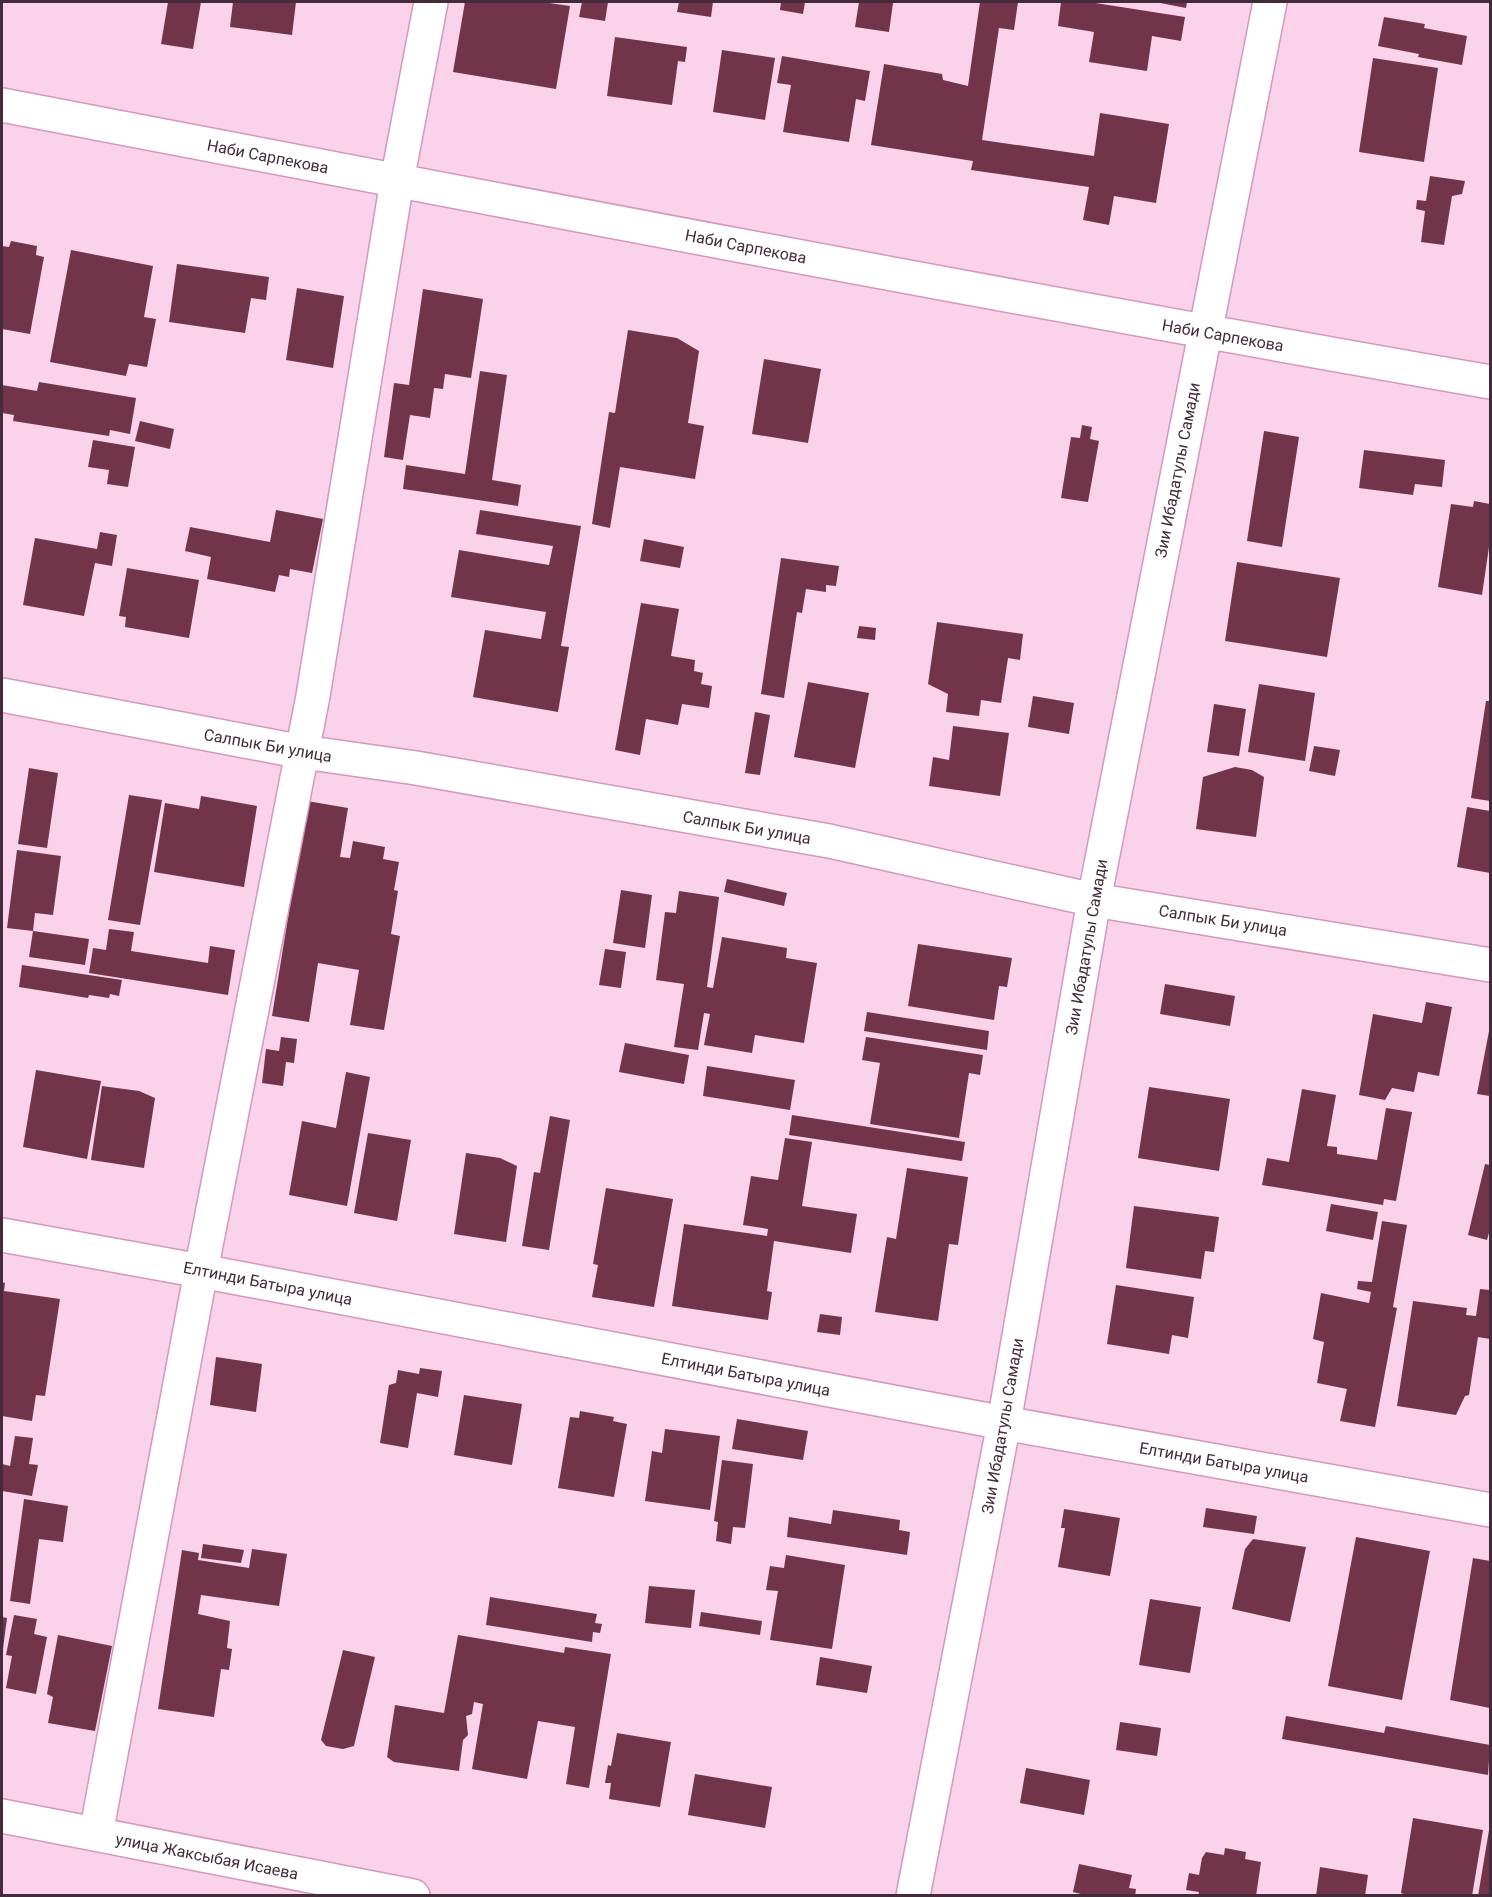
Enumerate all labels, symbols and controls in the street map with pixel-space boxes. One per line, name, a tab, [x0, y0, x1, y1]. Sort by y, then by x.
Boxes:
street label: Наби Сарпекова	[206, 135, 330, 178]
street label: Наби Сарпекова	[684, 225, 808, 268]
street label: Наби Сарпекова	[1161, 315, 1285, 356]
street label: Зии Ибадатулы Самади	[1151, 381, 1204, 559]
street label: Салпык Би улица	[202, 725, 334, 766]
street label: Салпык Би улица	[681, 807, 813, 848]
street label: Зии Ибадатулы Самади	[1062, 858, 1111, 1037]
street label: Салпык Би улица	[1157, 901, 1289, 940]
street label: Елтинди Батыра улица	[182, 1258, 354, 1309]
street label: Зии Ибадатулы Самади	[978, 1337, 1027, 1516]
street label: Елтинди Батыра улица	[660, 1349, 832, 1400]
street label: Елтинди Батыра улица	[1138, 1438, 1310, 1487]
street label: улица Жаксыбая Исаева	[114, 1829, 300, 1884]

